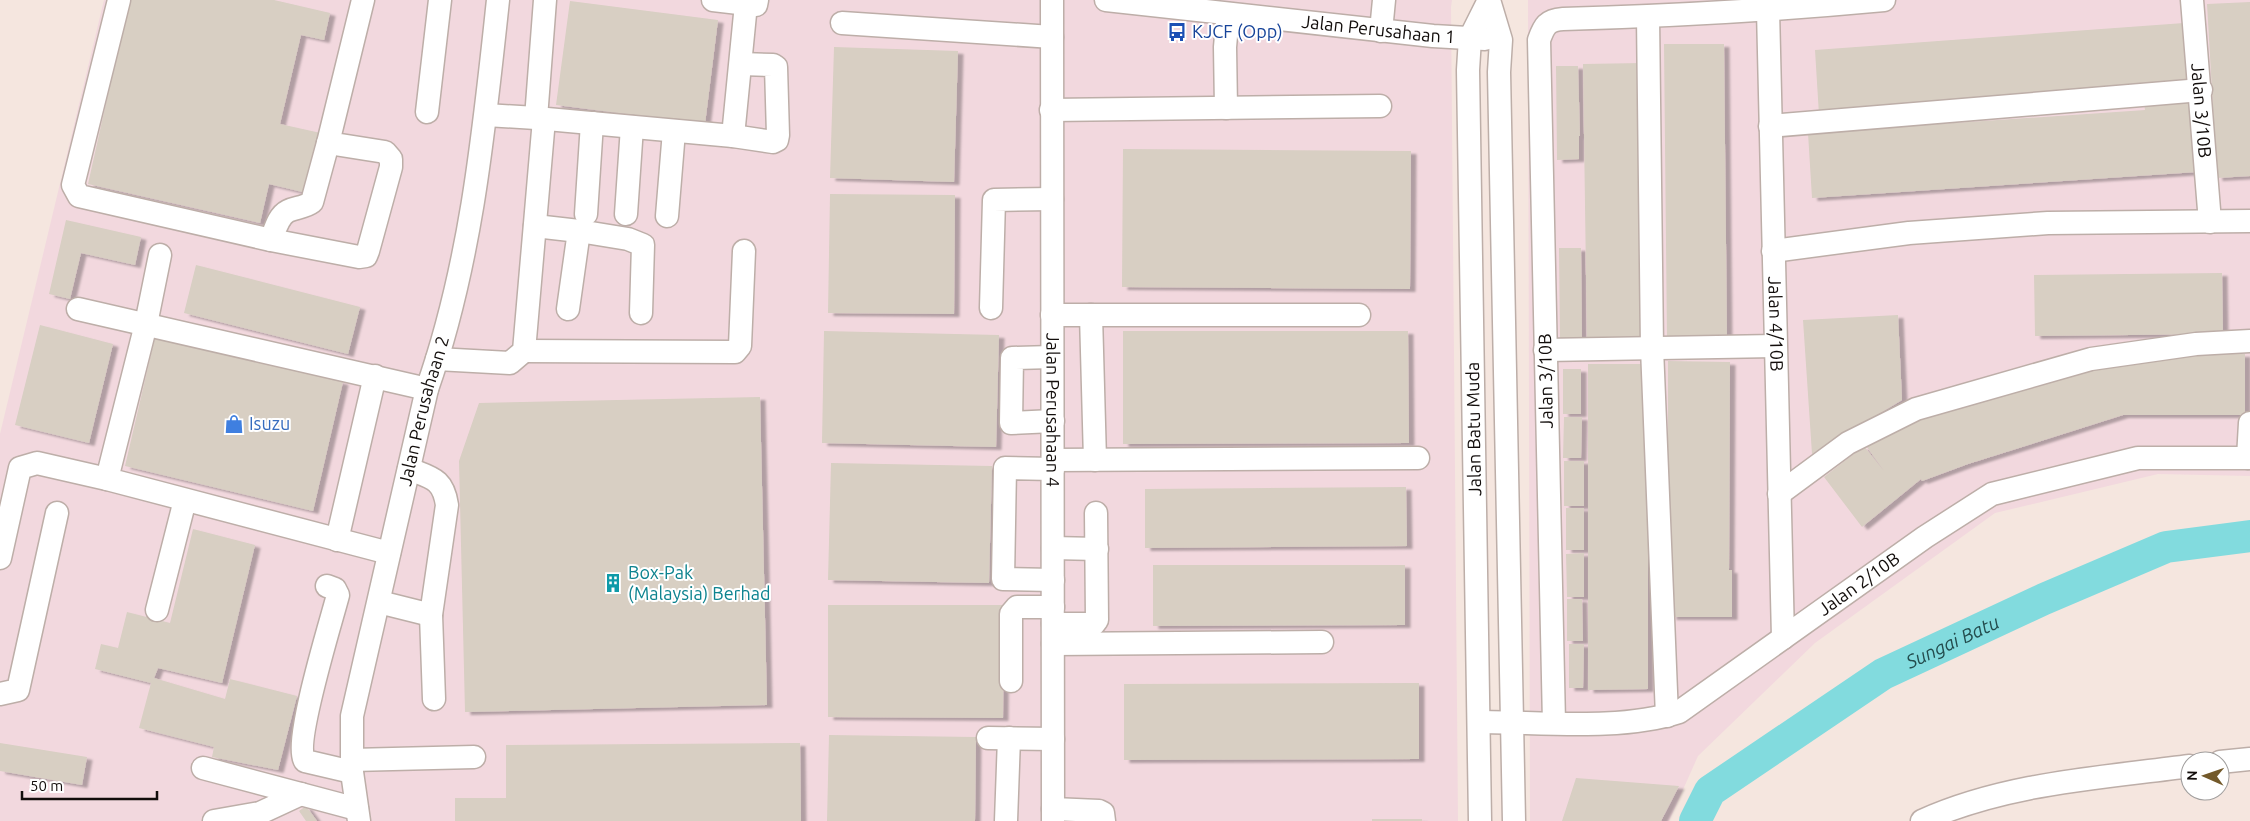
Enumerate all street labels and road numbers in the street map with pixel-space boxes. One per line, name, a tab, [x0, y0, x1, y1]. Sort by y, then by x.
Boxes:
street label: Jalan Perusahaan 1	[1301, 11, 1456, 46]
street label: Jalan 3/10B	[2188, 62, 2216, 159]
street label: Jalan 4/10B	[1765, 276, 1788, 372]
street label: Jalan Perusahaan 2	[394, 333, 452, 488]
street label: Jalan Perusahaan 4	[1043, 333, 1064, 487]
street label: Jalan 3/10B	[1534, 333, 1556, 429]
street label: Jalan Batu Muda	[1462, 362, 1484, 496]
street label: Jalan 2/10B	[1814, 547, 1903, 619]

